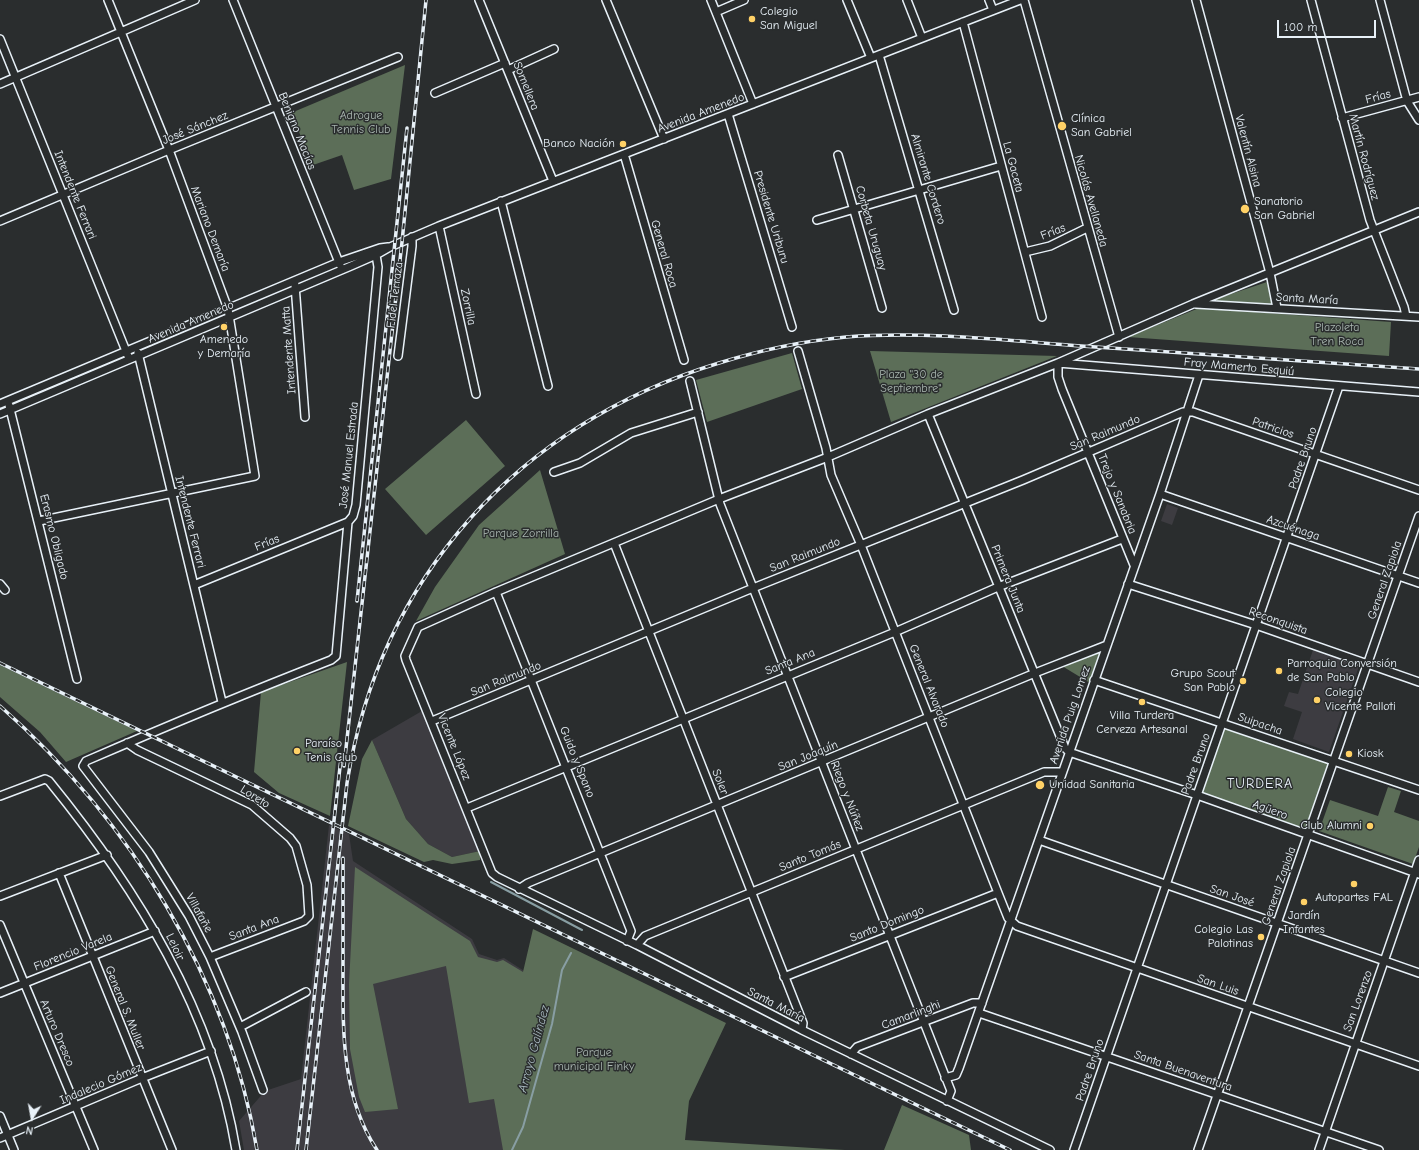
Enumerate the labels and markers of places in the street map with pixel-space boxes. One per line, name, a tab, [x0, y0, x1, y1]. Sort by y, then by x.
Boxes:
place label: Colegio San Miguel	[760, 5, 817, 33]
marker: Colegio San Miguel	[747, 14, 757, 24]
place label: Clínica San Gabriel	[1071, 112, 1132, 140]
marker: Clínica San Gabriel	[1056, 120, 1068, 132]
place label: Banco Nación	[543, 137, 615, 151]
marker: Banco Nación	[618, 139, 628, 149]
place label: Sanatorio San Gabriel	[1254, 195, 1315, 223]
marker: Sanatorio San Gabriel	[1239, 203, 1251, 215]
marker: Amenedo y Demaría	[219, 322, 229, 332]
place label: Amenedo y Demaría	[198, 333, 250, 361]
place label: Parroquia Conversión de San Pablo	[1287, 657, 1397, 685]
marker: Parroquia Conversión de San Pablo	[1274, 666, 1284, 676]
place label: Grupo Scout San Pablo	[1170, 667, 1235, 695]
marker: Grupo Scout San Pablo	[1238, 676, 1248, 686]
place label: Colegio Vicente Palloti	[1325, 686, 1396, 714]
marker: Colegio Vicente Palloti	[1312, 695, 1322, 705]
marker: Villa Turdera Cerveza Artesanal	[1137, 697, 1147, 707]
place label: Villa Turdera Cerveza Artesanal	[1096, 709, 1188, 737]
place label: Paraíso Tenis Club	[305, 737, 357, 765]
marker: Paraíso Tenis Club	[292, 746, 302, 756]
place label: Kiosk	[1357, 747, 1384, 761]
marker: Kiosk	[1344, 749, 1354, 759]
place label: Unidad Sanitaria	[1049, 778, 1135, 792]
marker: Unidad Sanitaria	[1034, 779, 1046, 791]
place label: Club Alumni	[1300, 819, 1362, 833]
marker: Club Alumni	[1365, 821, 1375, 831]
marker: Autopartes FAL	[1349, 879, 1359, 889]
place label: Autopartes FAL	[1315, 891, 1393, 905]
marker: Jardín Infantes	[1299, 897, 1309, 907]
place label: Jardín Infantes	[1283, 909, 1325, 937]
place label: Colegio Las Palotinas	[1194, 923, 1253, 951]
marker: Colegio Las Palotinas	[1256, 932, 1266, 942]

